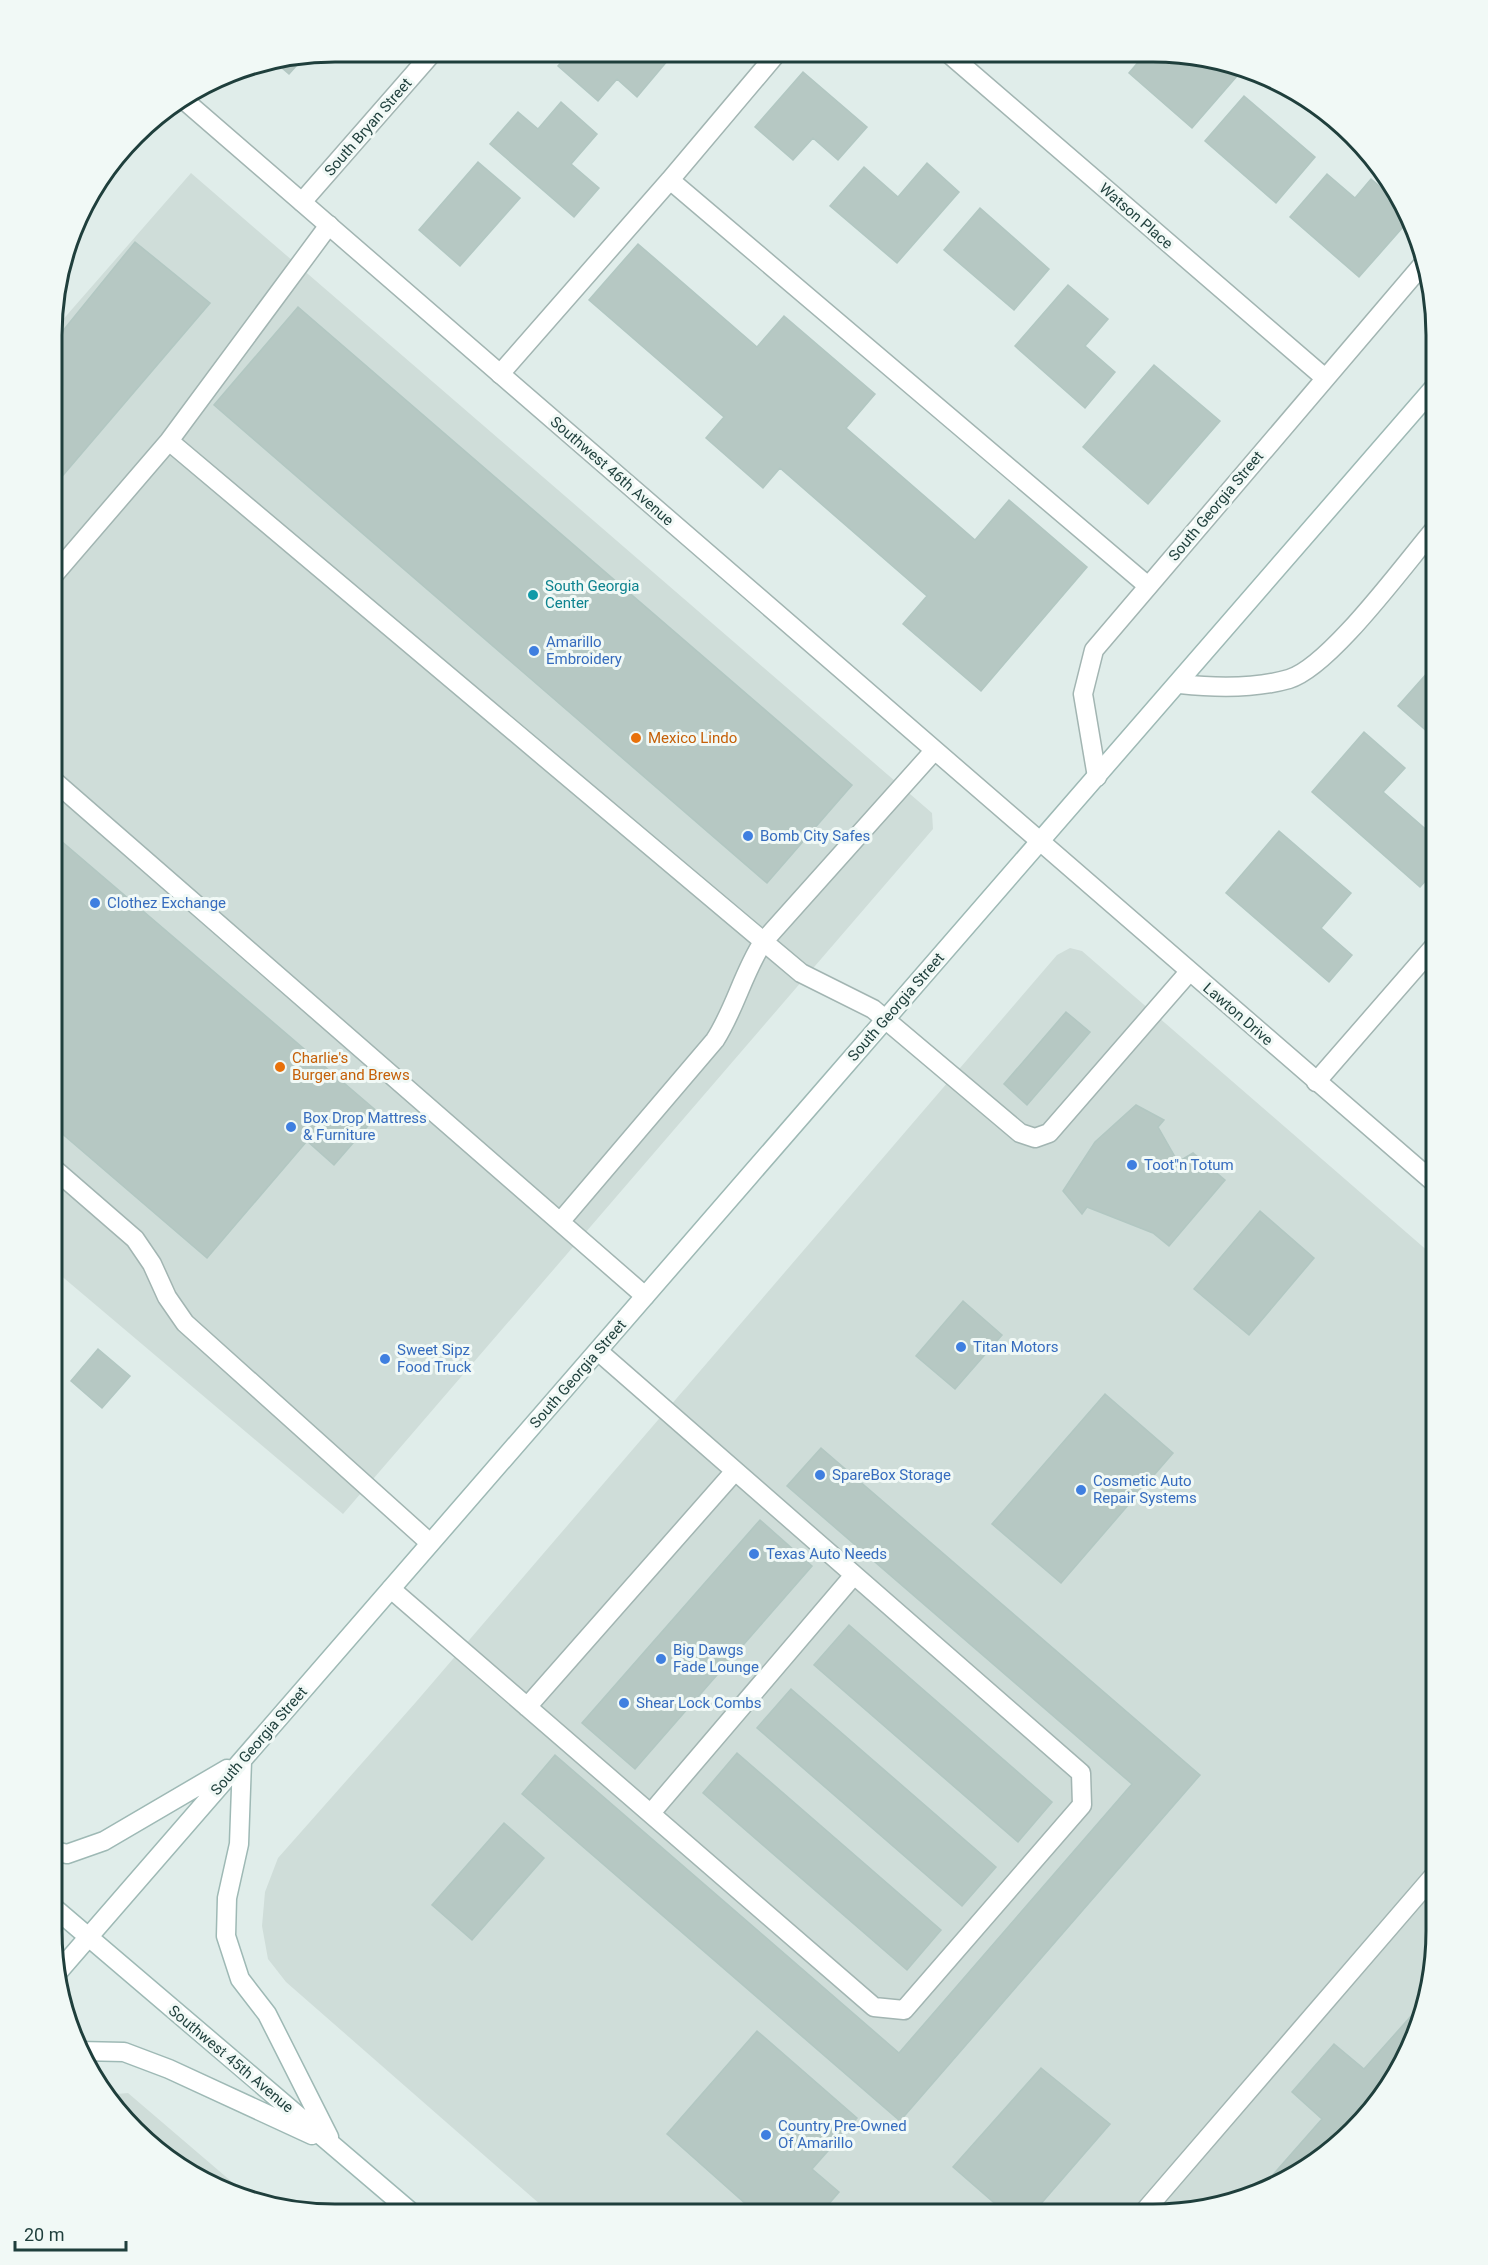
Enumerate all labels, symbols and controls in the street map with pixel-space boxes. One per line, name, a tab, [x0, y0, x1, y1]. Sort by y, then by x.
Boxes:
street label: South Bryan Street	[321, 74, 415, 180]
street label: Watson Place	[1096, 179, 1176, 253]
street label: Southwest 46th Avenue	[547, 413, 677, 529]
street label: South Georgia Street	[1165, 447, 1267, 565]
place label: South Georgia Center	[545, 577, 640, 612]
marker: South Georgia Center	[526, 588, 540, 602]
place label: Amarillo Embroidery	[546, 633, 622, 668]
marker: Amarillo Embroidery	[527, 644, 541, 658]
place label: Mexico Lindo	[648, 729, 737, 747]
marker: Mexico Lindo	[629, 731, 643, 745]
place label: Bomb City Safes	[760, 827, 870, 845]
marker: Bomb City Safes	[741, 829, 755, 843]
place label: Clothez Exchange	[107, 894, 226, 912]
marker: Clothez Exchange	[88, 896, 102, 910]
street label: South Georgia Street	[844, 949, 948, 1065]
street label: Lawton Drive	[1199, 979, 1277, 1049]
place label: Charlie's Burger and Brews	[292, 1049, 410, 1084]
marker: Charlie's Burger and Brews	[273, 1060, 287, 1074]
place label: Box Drop Mattress & Furniture	[303, 1109, 427, 1144]
marker: Box Drop Mattress & Furniture	[284, 1120, 298, 1134]
place label: Toot"n Totum	[1144, 1156, 1234, 1174]
marker: Toot"n Totum	[1125, 1158, 1139, 1172]
street label: South Georgia Street	[526, 1316, 630, 1432]
place label: Titan Motors	[973, 1338, 1058, 1356]
marker: Titan Motors	[954, 1340, 968, 1354]
place label: Sweet Sipz Food Truck	[397, 1341, 472, 1376]
marker: Sweet Sipz Food Truck	[378, 1352, 392, 1366]
place label: SpareBox Storage	[832, 1466, 951, 1484]
marker: SpareBox Storage	[813, 1468, 827, 1482]
place label: Cosmetic Auto Repair Systems	[1093, 1472, 1197, 1507]
marker: Cosmetic Auto Repair Systems	[1074, 1483, 1088, 1497]
place label: Texas Auto Needs	[766, 1545, 887, 1563]
marker: Texas Auto Needs	[747, 1547, 761, 1561]
place label: Big Dawgs Fade Lounge	[673, 1641, 759, 1676]
marker: Big Dawgs Fade Lounge	[654, 1652, 668, 1666]
street label: South Georgia Street	[207, 1683, 311, 1799]
place label: Shear Lock Combs	[636, 1694, 762, 1712]
marker: Shear Lock Combs	[617, 1696, 631, 1710]
street label: Southwest 45th Avenue	[165, 2002, 297, 2116]
place label: Country Pre-Owned Of Amarillo	[778, 2117, 907, 2152]
marker: Country Pre-Owned Of Amarillo	[759, 2128, 773, 2142]
scale bar	[15, 2214, 126, 2252]
text: 20 m	[24, 2224, 64, 2245]

